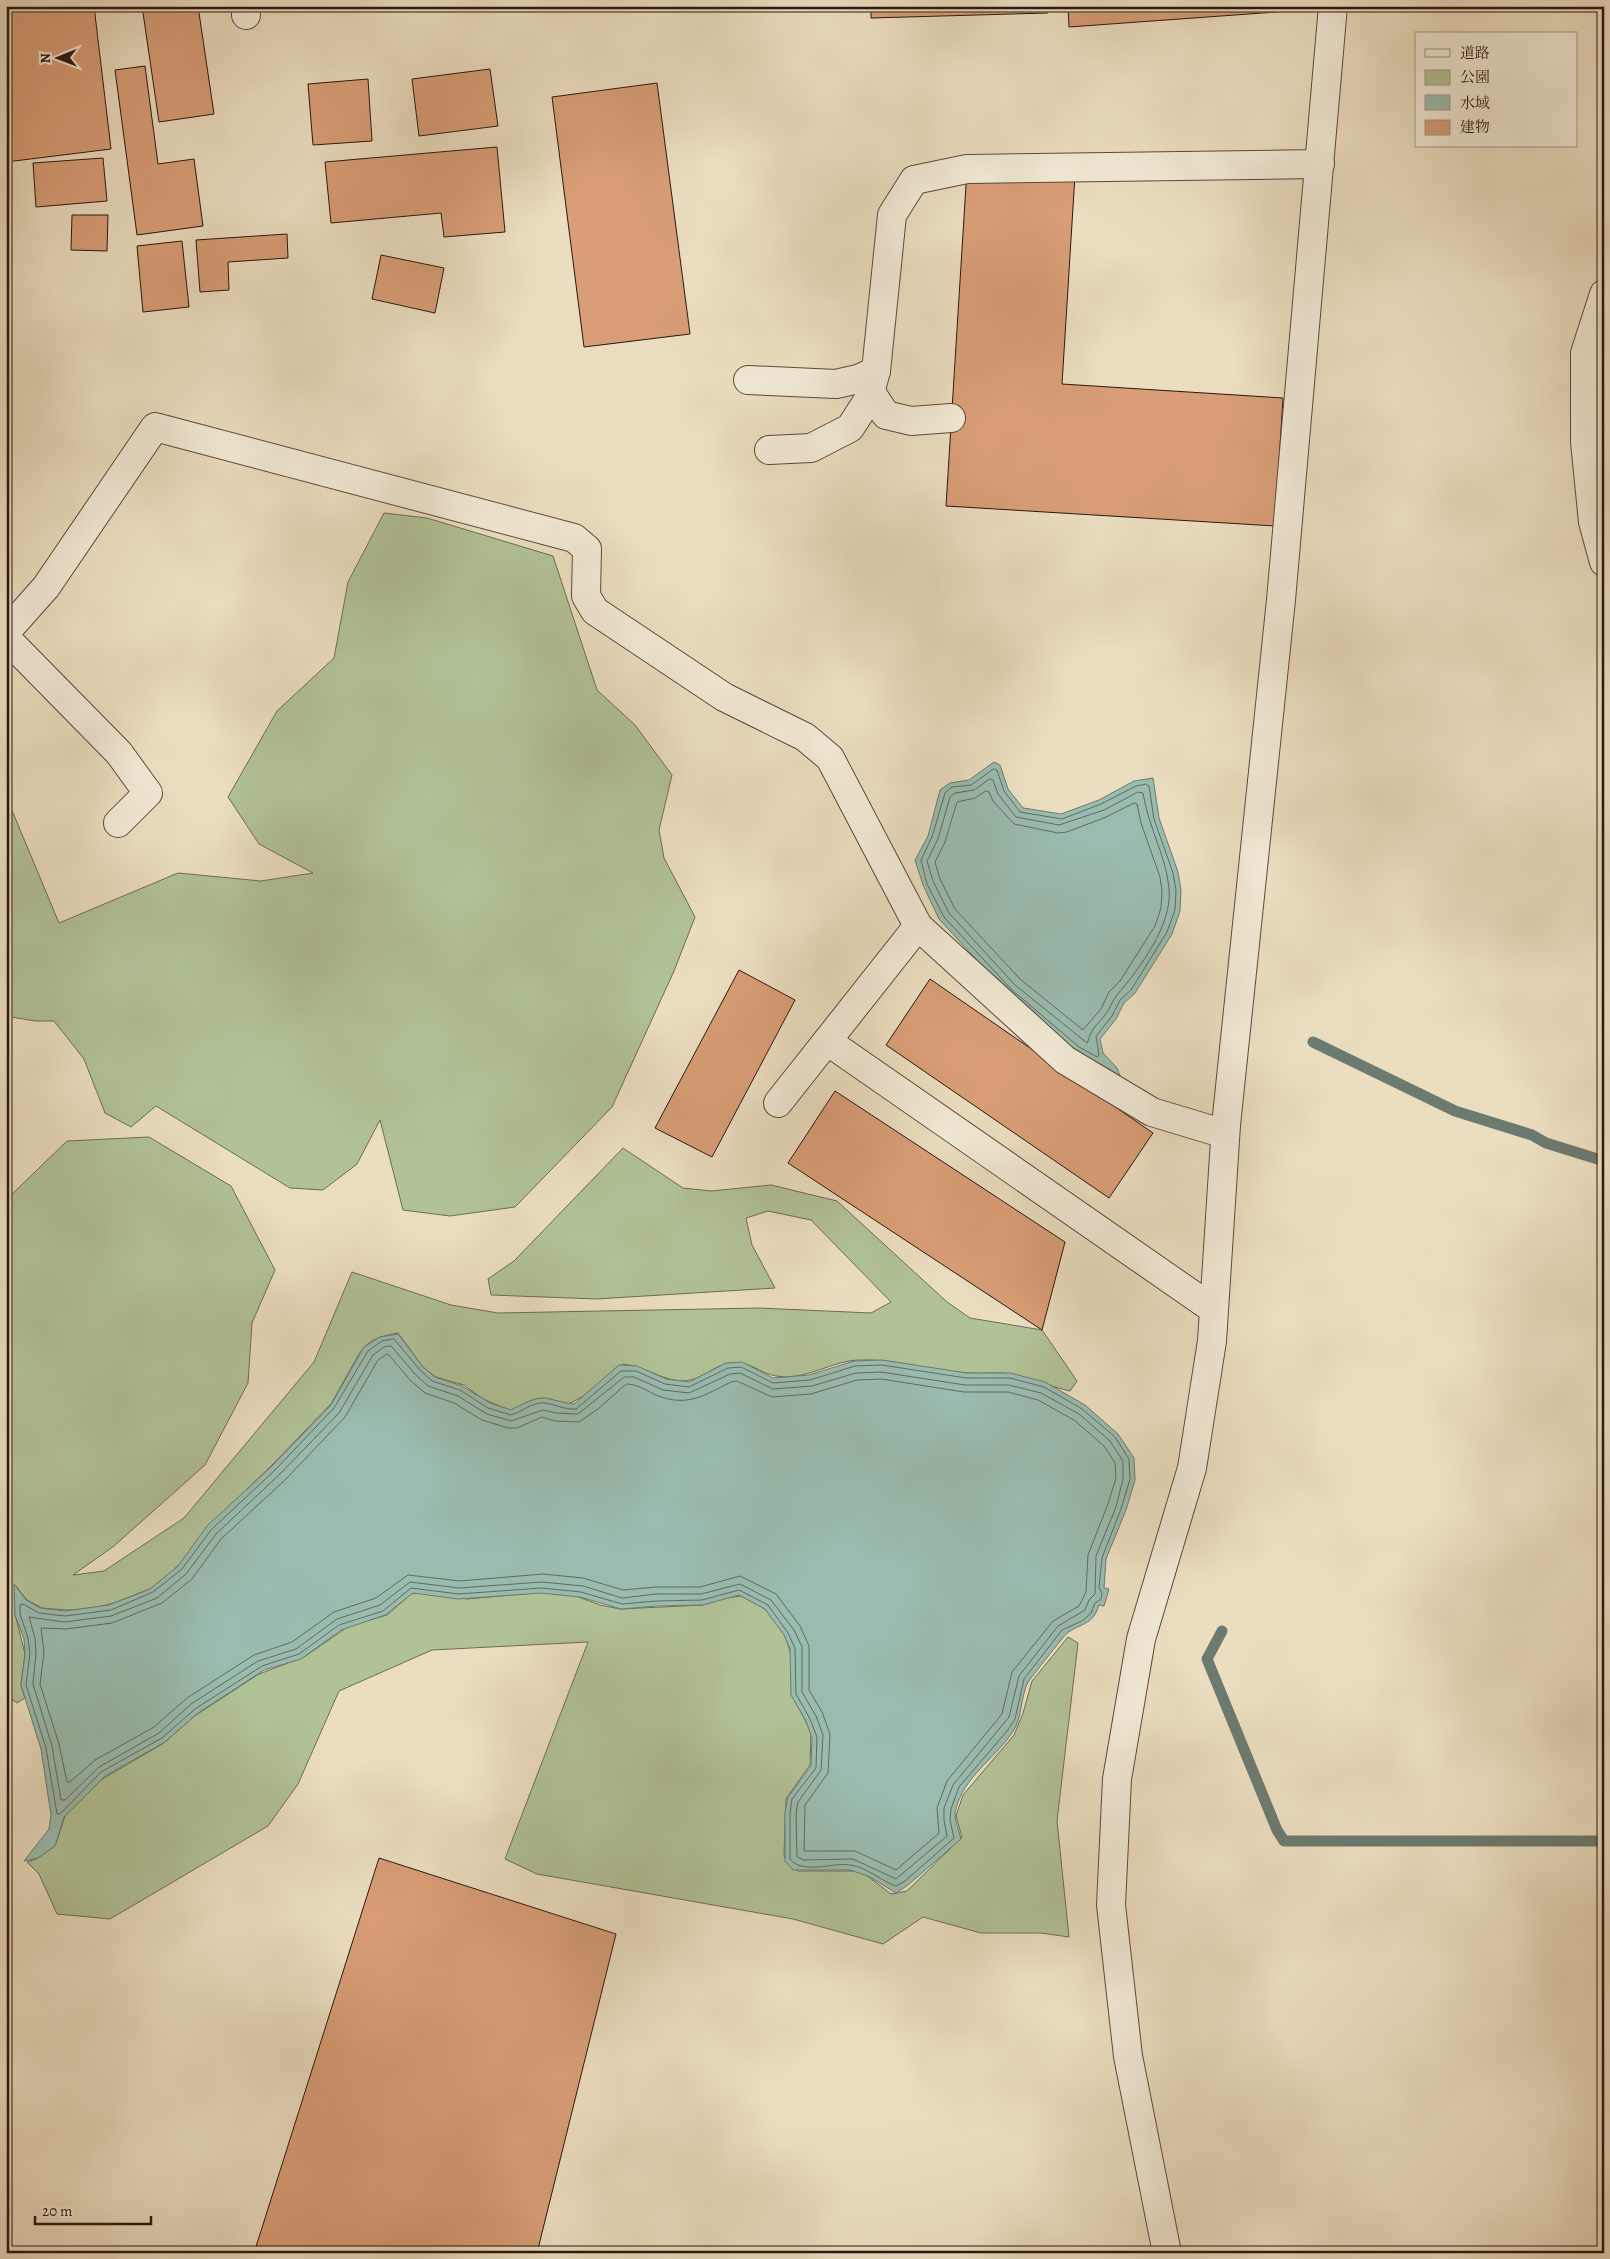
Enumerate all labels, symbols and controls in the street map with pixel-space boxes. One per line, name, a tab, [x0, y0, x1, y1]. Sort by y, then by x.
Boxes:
north arrow	[32, 32, 82, 82]
legend	[1415, 32, 1578, 148]
text: 道路	[1460, 43, 1490, 63]
text: N	[36, 53, 55, 63]
text: 公園	[1460, 67, 1490, 87]
text: 水域	[1460, 93, 1490, 113]
text: 建物	[1460, 117, 1490, 137]
scale bar	[35, 2194, 151, 2226]
text: 20 m	[42, 2201, 73, 2221]

